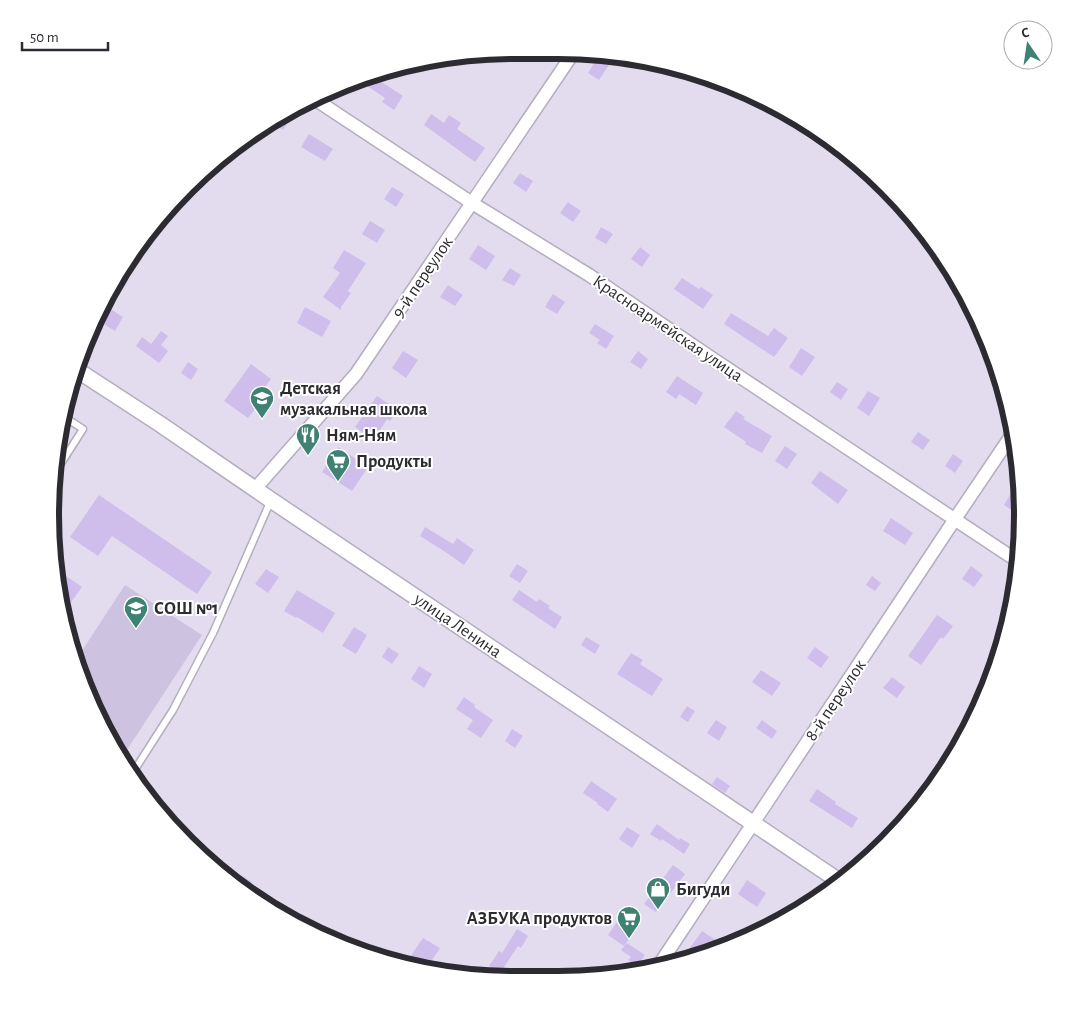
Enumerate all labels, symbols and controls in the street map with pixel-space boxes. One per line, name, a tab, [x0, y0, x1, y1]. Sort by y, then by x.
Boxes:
scale bar	[22, 20, 109, 52]
north arrow	[1003, 20, 1053, 70]
text: С	[1020, 26, 1031, 41]
text: 50 m	[30, 30, 59, 45]
street label: 9-й переулок	[389, 233, 457, 322]
street label: Красноармейская улица	[589, 272, 746, 386]
place label: Детская музакальная школа	[280, 380, 428, 419]
school or university icon: Детская музакальная школа	[249, 385, 275, 419]
restaurant icon: Ням-Ням	[295, 422, 321, 456]
place label: Ням-Ням	[326, 427, 396, 445]
supermarket icon: Продукты	[325, 448, 351, 482]
place label: Продукты	[356, 453, 432, 471]
street label: улица Ленина	[410, 590, 504, 662]
school or university icon: СОШ №1	[123, 595, 149, 629]
place label: СОШ №1	[154, 600, 219, 618]
street label: 8-й переулок	[802, 656, 870, 745]
shop icon: Бигуди	[645, 876, 671, 910]
place label: Бигуди	[676, 881, 730, 899]
supermarket icon: АЗБУКА продуктов	[616, 905, 642, 939]
place label: АЗБУКА продуктов	[467, 910, 612, 928]

